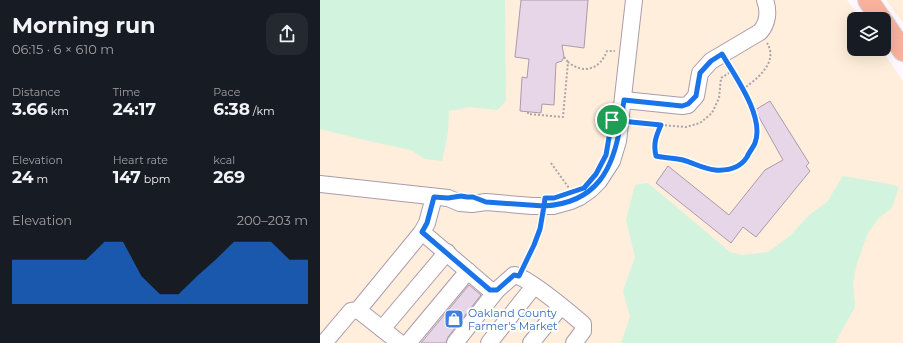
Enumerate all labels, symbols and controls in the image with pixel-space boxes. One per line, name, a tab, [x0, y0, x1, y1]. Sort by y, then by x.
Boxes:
text: Morning run	[12, 12, 155, 39]
map controls	[847, 12, 891, 56]
button: layers	[847, 12, 891, 56]
button: share	[266, 13, 308, 55]
text: 06:15 · 6 × 610 m	[12, 41, 114, 57]
text: Distance	[12, 85, 60, 99]
text: Time	[113, 85, 140, 99]
text: Pace	[213, 85, 240, 99]
text: 3.66	[12, 99, 48, 119]
text: 24:17	[113, 99, 156, 119]
text: 6:38	[213, 99, 250, 119]
pin	[595, 103, 629, 137]
text: km	[48, 104, 69, 118]
text: /km	[250, 104, 275, 118]
icon: arrive	[601, 109, 623, 131]
text: Elevation	[12, 153, 63, 167]
text: Heart rate	[113, 153, 168, 167]
text: kcal	[213, 153, 235, 167]
text: 24	[12, 167, 34, 187]
text: 147	[113, 167, 141, 187]
text: 269	[213, 167, 245, 187]
text: m	[34, 172, 48, 186]
text: bpm	[141, 172, 170, 186]
text: Elevation	[12, 212, 72, 228]
text: 200–203 m	[237, 212, 308, 228]
place label: Oakland County Farmer's Market	[468, 306, 558, 333]
shop icon: Oakland County Farmer's Market	[443, 308, 465, 330]

